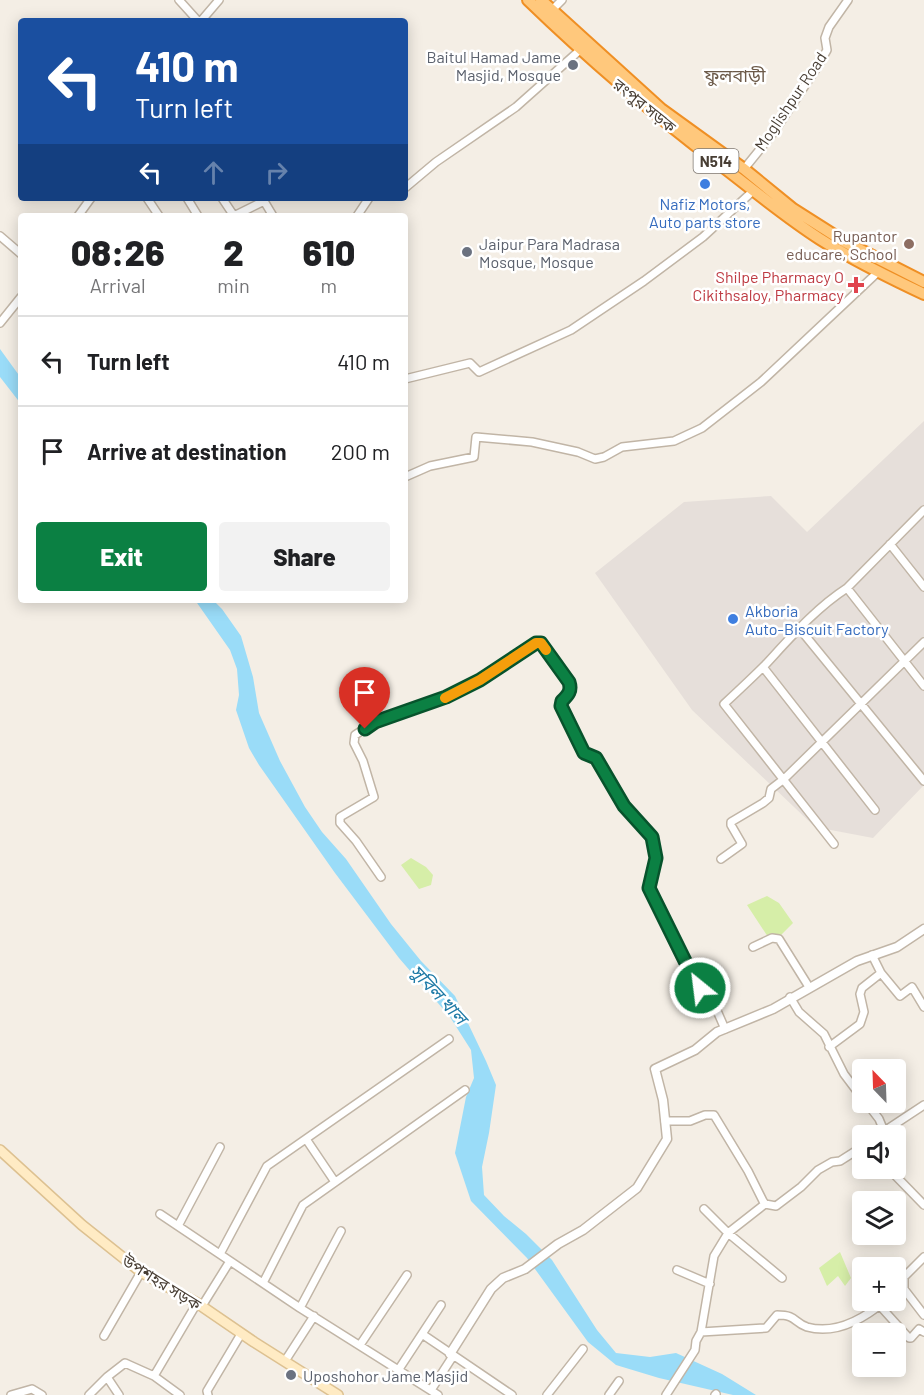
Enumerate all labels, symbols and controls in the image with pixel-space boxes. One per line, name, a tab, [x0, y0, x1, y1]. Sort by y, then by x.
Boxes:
text: 410 m	[135, 40, 239, 90]
icon: left	[36, 42, 114, 120]
place label: Baitul Hamad Jame Masjid, Mosque	[426, 47, 561, 84]
street label: Moglishpur Road	[750, 48, 830, 154]
marker: Baitul Hamad Jame Masjid, Mosque	[566, 58, 580, 72]
district label: ফুলবাড়ী	[703, 64, 766, 87]
street label: রংপুর সড়ক	[608, 73, 681, 137]
text: Turn left	[135, 91, 233, 123]
road number: N514	[694, 149, 738, 173]
icon: left	[134, 156, 167, 189]
icon: ahead	[197, 156, 230, 189]
icon: right	[260, 156, 293, 189]
marker: Nafiz Motors, Auto parts store	[698, 177, 712, 191]
place label: Nafiz Motors, Auto parts store	[649, 194, 761, 231]
place label: Rupantor educare, School	[786, 226, 897, 263]
text: 08:26	[71, 230, 165, 273]
text: 2	[223, 230, 244, 273]
text: 610	[302, 230, 355, 273]
place label: Jaipur Para Madrasa Mosque, Mosque	[479, 234, 620, 271]
marker: Rupantor educare, School	[902, 237, 916, 251]
marker: Jaipur Para Madrasa Mosque, Mosque	[460, 245, 474, 259]
place label: Shilpe Pharmacy O Cikithsaloy, Pharmacy	[692, 267, 845, 304]
text: Arrival	[90, 273, 146, 297]
text: min	[217, 273, 250, 297]
text: m	[321, 273, 337, 297]
marker: Shilpe Pharmacy O Cikithsaloy, Pharmacy	[849, 278, 863, 292]
icon: left	[36, 345, 69, 378]
text: Turn left	[87, 348, 170, 374]
text: 410 m	[337, 348, 390, 374]
icon: arrive	[36, 435, 69, 468]
text: Arrive at destination	[87, 438, 286, 464]
text: 200 m	[331, 438, 390, 464]
button: Exit	[36, 522, 207, 591]
button: Share	[219, 522, 390, 591]
place label: Akboria Auto-Biscuit Factory	[745, 601, 889, 638]
marker: Akboria Auto-Biscuit Factory	[726, 612, 740, 626]
pin	[339, 667, 390, 729]
icon: arrive	[348, 676, 381, 709]
position arrow	[668, 956, 732, 1020]
water label: সুবিল খাল	[405, 960, 475, 1032]
north arrow	[852, 1059, 906, 1113]
map controls	[852, 1059, 906, 1377]
button: sound	[852, 1125, 906, 1179]
button: layers	[852, 1191, 906, 1245]
street label: উপশহর সড়ক	[118, 1250, 206, 1314]
button: +	[852, 1257, 906, 1311]
button: −	[852, 1323, 906, 1377]
place label: Uposhohor Jame Masjid	[303, 1366, 468, 1385]
marker: Uposhohor Jame Masjid	[284, 1368, 298, 1382]

